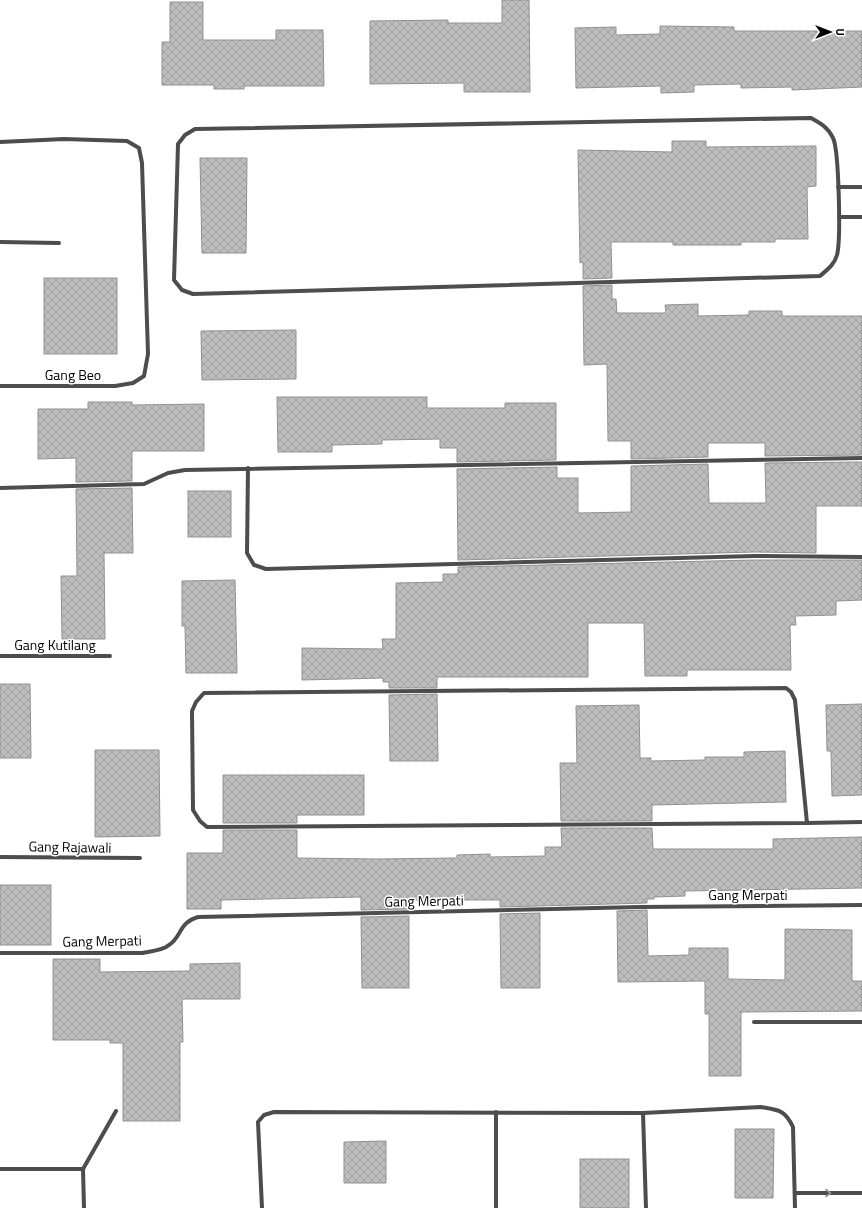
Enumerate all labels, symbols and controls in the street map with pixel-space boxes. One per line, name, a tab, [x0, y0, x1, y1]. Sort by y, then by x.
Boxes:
north arrow	[810, 12, 850, 52]
text: U	[832, 28, 848, 36]
street label: Gang Beo	[45, 364, 101, 385]
street label: Gang Kutilang	[14, 634, 96, 655]
street label: Gang Rajawali	[28, 835, 112, 858]
street label: Gang Merpati	[708, 884, 788, 905]
street label: Gang Merpati	[384, 889, 464, 912]
street label: Gang Merpati	[62, 929, 142, 952]
one-way arrow	[825, 1189, 831, 1197]

